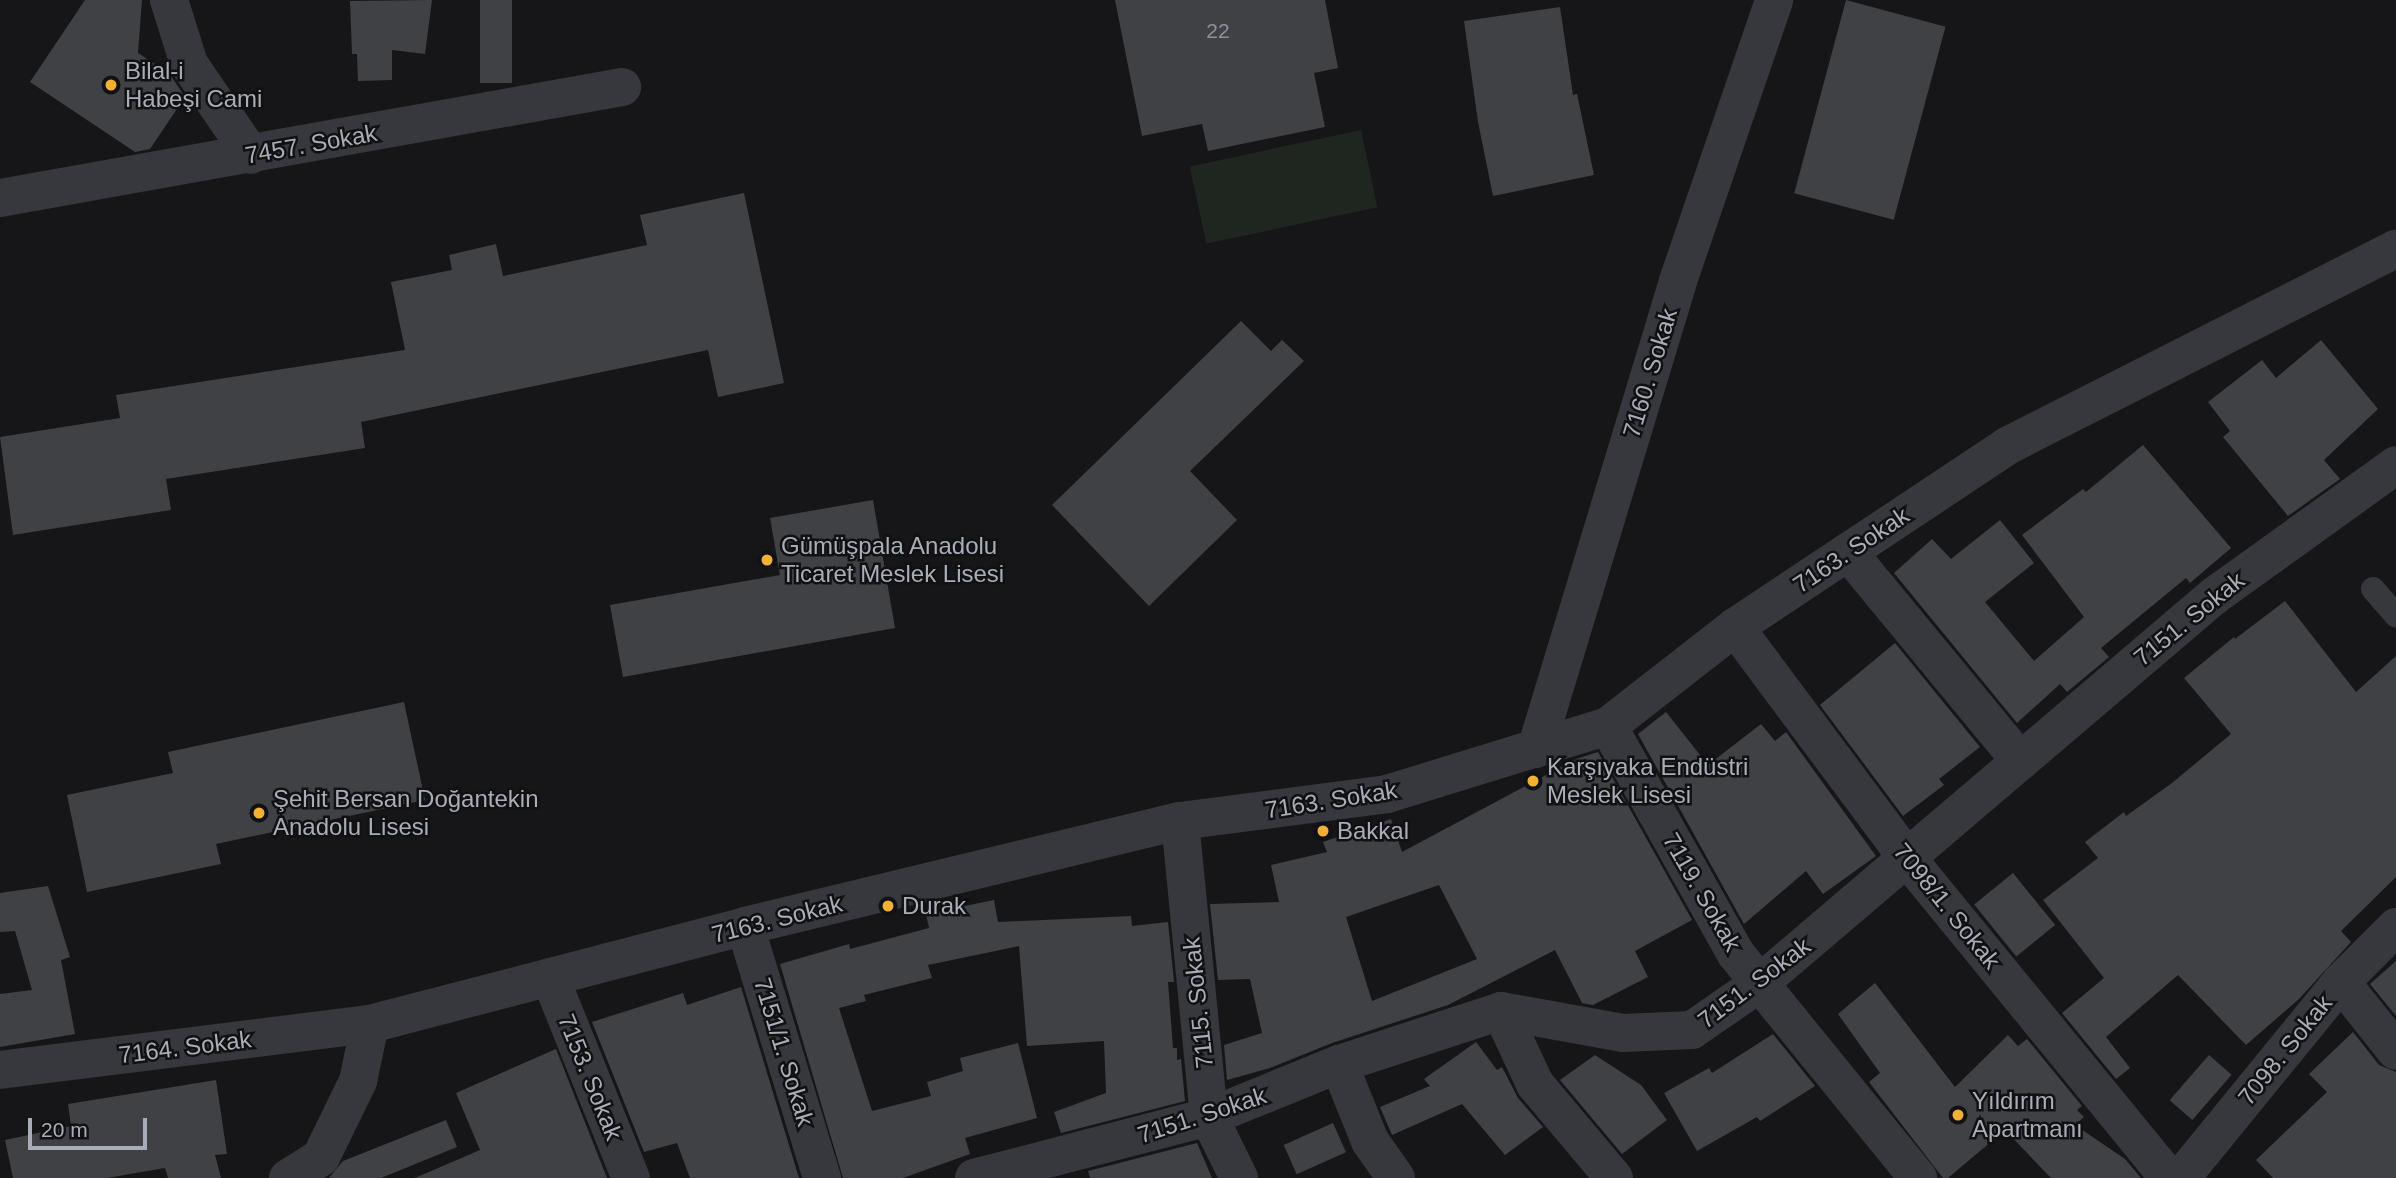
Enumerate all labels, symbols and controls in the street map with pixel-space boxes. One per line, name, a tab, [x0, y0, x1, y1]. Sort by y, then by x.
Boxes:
house number: 22	[1206, 18, 1230, 44]
place label: Bilal-i Habeşi Cami	[125, 57, 262, 113]
marker: Bilal-i Habeşi Cami	[103, 77, 119, 93]
street label: 7457. Sokak	[243, 118, 379, 170]
street label: 7160. Sokak	[1617, 305, 1683, 441]
street label: 7163. Sokak	[1788, 501, 1914, 599]
place label: Gümüşpala Anadolu Ticaret Meslek Lisesi	[781, 532, 1004, 588]
marker: Gümüşpala Anadolu Ticaret Meslek Lisesi	[759, 552, 775, 568]
street label: 7151. Sokak	[2128, 566, 2250, 672]
place label: Karşıyaka Endüstri Meslek Lisesi	[1547, 753, 1748, 809]
marker: Karşıyaka Endüstri Meslek Lisesi	[1525, 773, 1541, 789]
street label: 7163. Sokak	[1263, 775, 1399, 825]
place label: Şehit Bersan Doğantekin Anadolu Lisesi	[273, 785, 538, 841]
marker: Şehit Bersan Doğantekin Anadolu Lisesi	[251, 805, 267, 821]
place label: Bakkal	[1337, 817, 1409, 845]
marker: Bakkal	[1315, 823, 1331, 839]
street label: 7119. Sokak	[1657, 828, 1747, 956]
street label: 7098/1. Sokak	[1888, 837, 2006, 975]
street label: 7163. Sokak	[709, 889, 845, 949]
place label: Durak	[902, 892, 966, 920]
marker: Durak	[880, 898, 896, 914]
street label: 7151. Sokak	[1692, 931, 1816, 1035]
street label: 7115. Sokak	[1177, 936, 1219, 1070]
street label: 7151/1. Sokak	[748, 974, 820, 1130]
street label: 7098. Sokak	[2232, 989, 2338, 1111]
street label: 7153. Sokak	[552, 1010, 628, 1144]
street label: 7164. Sokak	[117, 1025, 253, 1069]
street label: 7151. Sokak	[1134, 1081, 1270, 1149]
place label: Yıldırım Apartmanı	[1972, 1087, 2083, 1143]
scale bar	[32, 1104, 150, 1148]
marker: Yıldırım Apartmanı	[1950, 1107, 1966, 1123]
text: 20 m	[41, 1118, 88, 1141]

